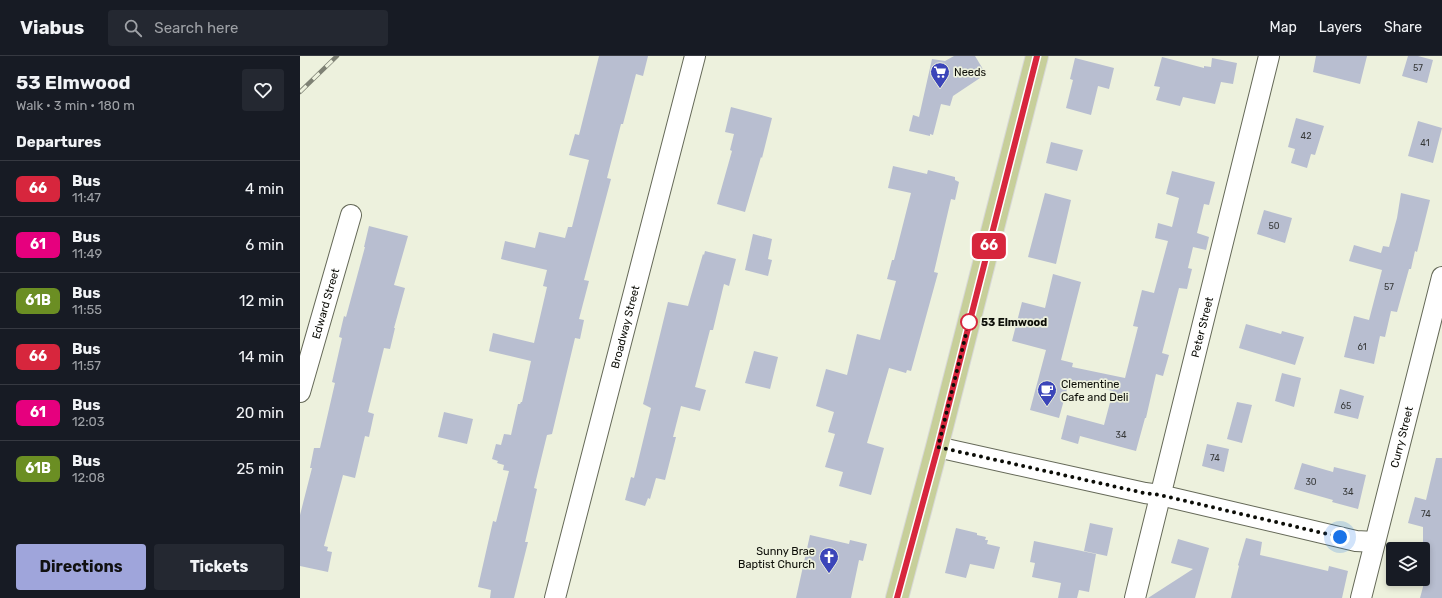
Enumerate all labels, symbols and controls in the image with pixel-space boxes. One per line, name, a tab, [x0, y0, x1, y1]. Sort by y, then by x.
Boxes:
search box	[108, 10, 388, 46]
text: Viabus	[20, 16, 84, 39]
icon: search	[122, 17, 144, 39]
text: Search here	[154, 19, 238, 37]
text: Map	[1270, 19, 1297, 36]
text: Layers	[1319, 19, 1362, 36]
text: Share	[1384, 19, 1422, 36]
supermarket icon: Needs	[929, 61, 951, 89]
house number: 57	[1413, 63, 1423, 73]
place label: Needs	[954, 66, 987, 79]
button: heart	[242, 69, 284, 111]
text: 53 Elmwood	[16, 71, 130, 94]
text: Walk · 3 min · 180 m	[16, 98, 135, 113]
house number: 42	[1301, 131, 1311, 141]
text: Departures	[16, 133, 101, 151]
house number: 41	[1420, 138, 1430, 148]
text: Bus	[72, 172, 100, 190]
text: 66	[29, 180, 47, 197]
text: 4 min	[245, 180, 284, 198]
text: 11:47	[72, 190, 101, 205]
house number: 50	[1268, 221, 1280, 231]
text: Bus	[72, 228, 100, 246]
line badge: 66	[971, 233, 1007, 259]
text: 61	[30, 236, 46, 253]
text: 6 min	[245, 236, 284, 254]
text: 66	[980, 237, 998, 254]
text: 11:49	[72, 246, 102, 261]
street label: Edward Street	[310, 266, 343, 341]
house number: 57	[1384, 282, 1394, 292]
street label: Broadway Street	[609, 283, 643, 370]
text: Bus	[72, 284, 100, 302]
text: 61B	[25, 292, 51, 309]
text: 12 min	[239, 292, 284, 310]
street label: Peter Street	[1189, 295, 1216, 359]
text: 11:55	[72, 302, 102, 317]
marker: 53 Elmwood	[960, 313, 978, 331]
place label: 53 Elmwood	[981, 316, 1047, 329]
text: Bus	[72, 340, 100, 358]
house number: 61	[1357, 342, 1367, 352]
text: 66	[29, 348, 47, 365]
text: 14 min	[239, 348, 284, 366]
text: 11:57	[72, 358, 101, 373]
place label: Clementine Cafe and Deli	[1061, 378, 1128, 404]
cafe icon: Clementine Cafe and Deli	[1036, 379, 1058, 407]
text: Bus	[72, 396, 100, 414]
house number: 65	[1341, 401, 1351, 411]
text: 61	[30, 404, 46, 421]
text: 20 min	[236, 404, 284, 422]
street label: Curry Street	[1388, 405, 1416, 469]
text: 12:03	[72, 414, 105, 429]
house number: 34	[1116, 430, 1127, 440]
text: Bus	[72, 452, 100, 470]
house number: 74	[1210, 453, 1220, 463]
text: 61B	[25, 460, 51, 477]
text: 25 min	[237, 460, 284, 478]
text: 12:08	[72, 470, 105, 485]
house number: 30	[1305, 477, 1317, 487]
house number: 34	[1343, 487, 1354, 497]
house number: 74	[1421, 509, 1431, 519]
your location	[1330, 527, 1350, 547]
map controls	[1386, 542, 1430, 586]
button: layers	[1386, 542, 1430, 586]
button: Directions	[16, 544, 146, 590]
button: Tickets	[154, 544, 284, 590]
place label: Sunny Brae Baptist Church	[738, 545, 815, 571]
church icon: Sunny Brae Baptist Church	[818, 546, 840, 574]

